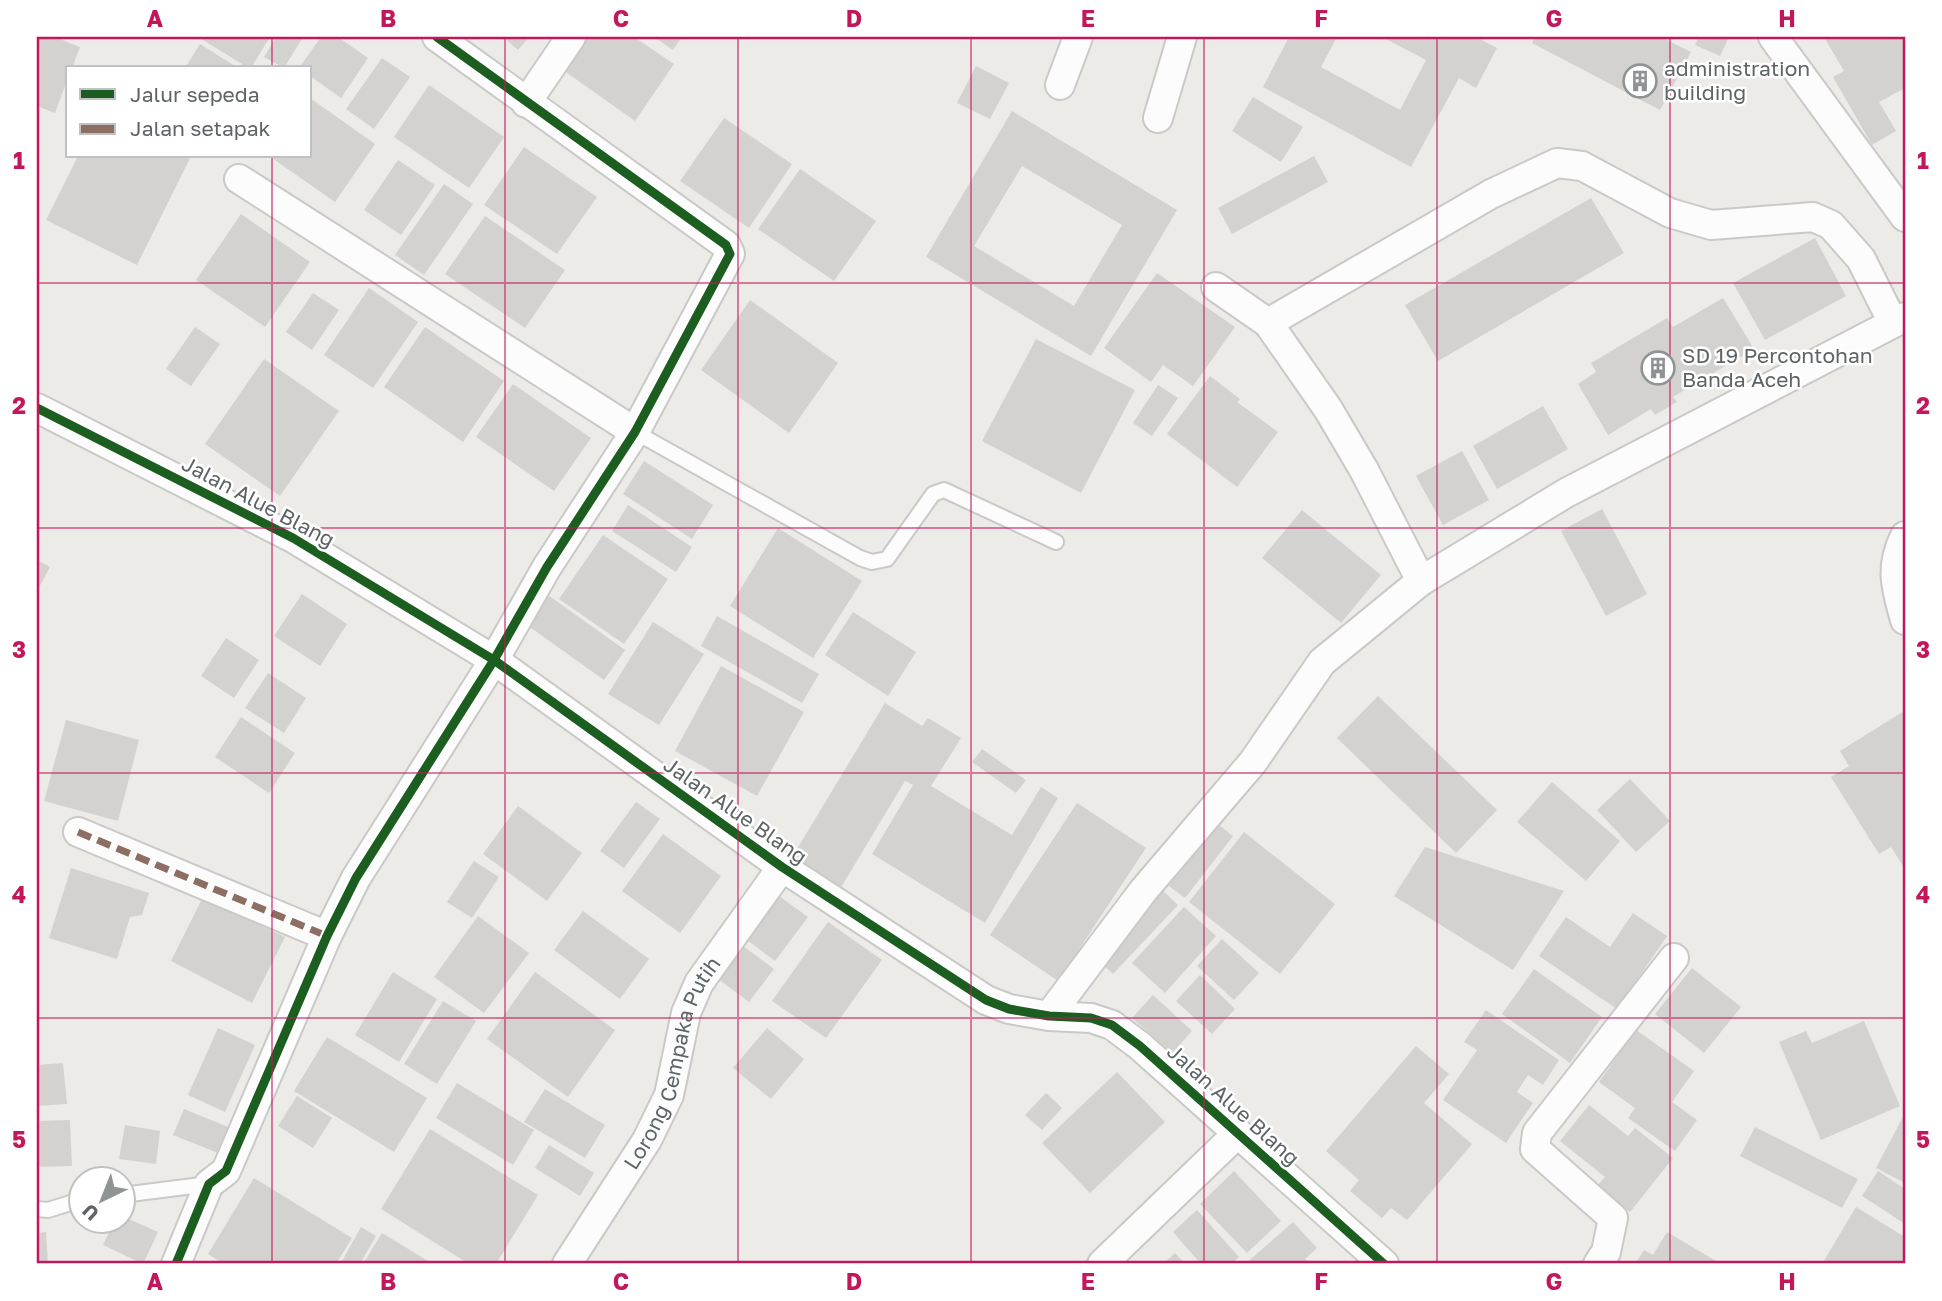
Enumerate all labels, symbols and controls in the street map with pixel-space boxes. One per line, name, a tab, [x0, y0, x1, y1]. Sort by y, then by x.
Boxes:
text: A	[147, 4, 164, 32]
text: B	[380, 4, 396, 32]
text: C	[613, 4, 629, 32]
text: D	[846, 4, 862, 32]
text: E	[1081, 4, 1095, 32]
text: F	[1314, 4, 1328, 32]
text: G	[1546, 4, 1562, 32]
text: H	[1778, 4, 1796, 32]
place label: administration building	[1664, 55, 1810, 105]
building icon: administration building	[1621, 62, 1659, 100]
legend	[66, 66, 312, 158]
text: Jalur sepeda	[130, 81, 260, 107]
text: Jalan setapak	[130, 115, 271, 141]
text: 1	[13, 146, 25, 174]
text: 1	[1917, 146, 1929, 174]
place label: SD 19 Percontohan Banda Aceh	[1682, 342, 1873, 392]
building icon: SD 19 Percontohan Banda Aceh	[1639, 349, 1677, 387]
text: 2	[12, 391, 26, 419]
text: 2	[1916, 391, 1930, 419]
street label: Jalan Alue Blang	[178, 450, 339, 552]
text: 3	[12, 635, 26, 663]
text: 3	[1916, 635, 1930, 663]
street label: Jalan Alue Blang	[659, 751, 812, 869]
text: 4	[12, 880, 26, 908]
text: 4	[1916, 880, 1930, 908]
street label: Lorong Cempaka Putih	[618, 951, 726, 1174]
street label: Jalan Alue Blang	[1162, 1038, 1305, 1171]
text: 5	[12, 1125, 26, 1153]
text: 5	[1916, 1125, 1930, 1153]
north arrow	[66, 1164, 136, 1234]
text: U	[77, 1200, 103, 1226]
text: A	[147, 1267, 164, 1295]
text: B	[380, 1267, 396, 1295]
text: C	[613, 1267, 629, 1295]
text: D	[846, 1267, 862, 1295]
text: E	[1081, 1267, 1095, 1295]
text: F	[1314, 1267, 1328, 1295]
text: G	[1546, 1267, 1562, 1295]
text: H	[1778, 1267, 1796, 1295]

